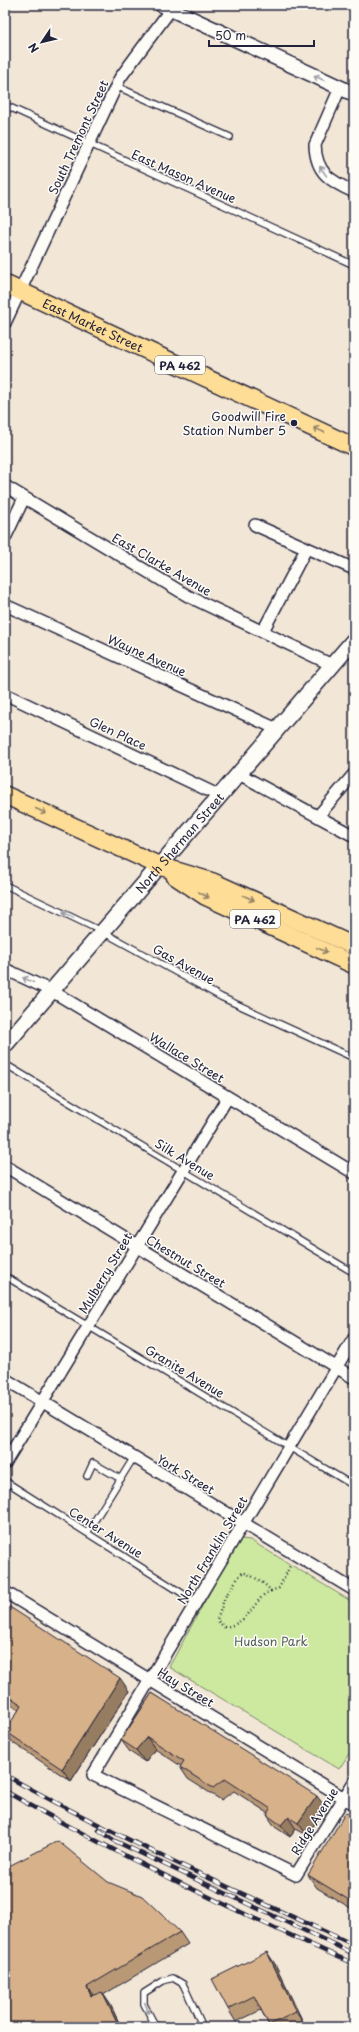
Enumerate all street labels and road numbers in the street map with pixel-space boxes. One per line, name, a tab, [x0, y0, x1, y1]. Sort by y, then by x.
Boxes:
street label: South Tremont Street	[44, 77, 112, 197]
street label: East Mason Avenue	[129, 145, 240, 207]
street label: East Market Street	[40, 294, 146, 356]
road number: PA 462	[155, 356, 205, 374]
street label: East Clarke Avenue	[109, 528, 215, 600]
street label: Wayne Avenue	[105, 630, 190, 681]
street label: Glen Place	[87, 712, 149, 754]
street label: North Sherman Street	[131, 788, 228, 897]
road number: PA 462	[230, 910, 280, 928]
street label: Gas Avenue	[150, 940, 219, 989]
street label: Wallace Street	[146, 1027, 228, 1087]
street label: Silk Avenue	[152, 1134, 219, 1184]
street label: Mulberry Street	[74, 1229, 136, 1317]
street label: Chestnut Street	[143, 1230, 229, 1292]
street label: Granite Avenue	[142, 1340, 229, 1402]
street label: York Street	[154, 1450, 218, 1498]
street label: North Franklin Street	[173, 1492, 251, 1607]
street label: Center Avenue	[66, 1502, 147, 1562]
street label: Hay Street	[154, 1663, 218, 1711]
street label: Ridge Avenue	[286, 1783, 342, 1858]

